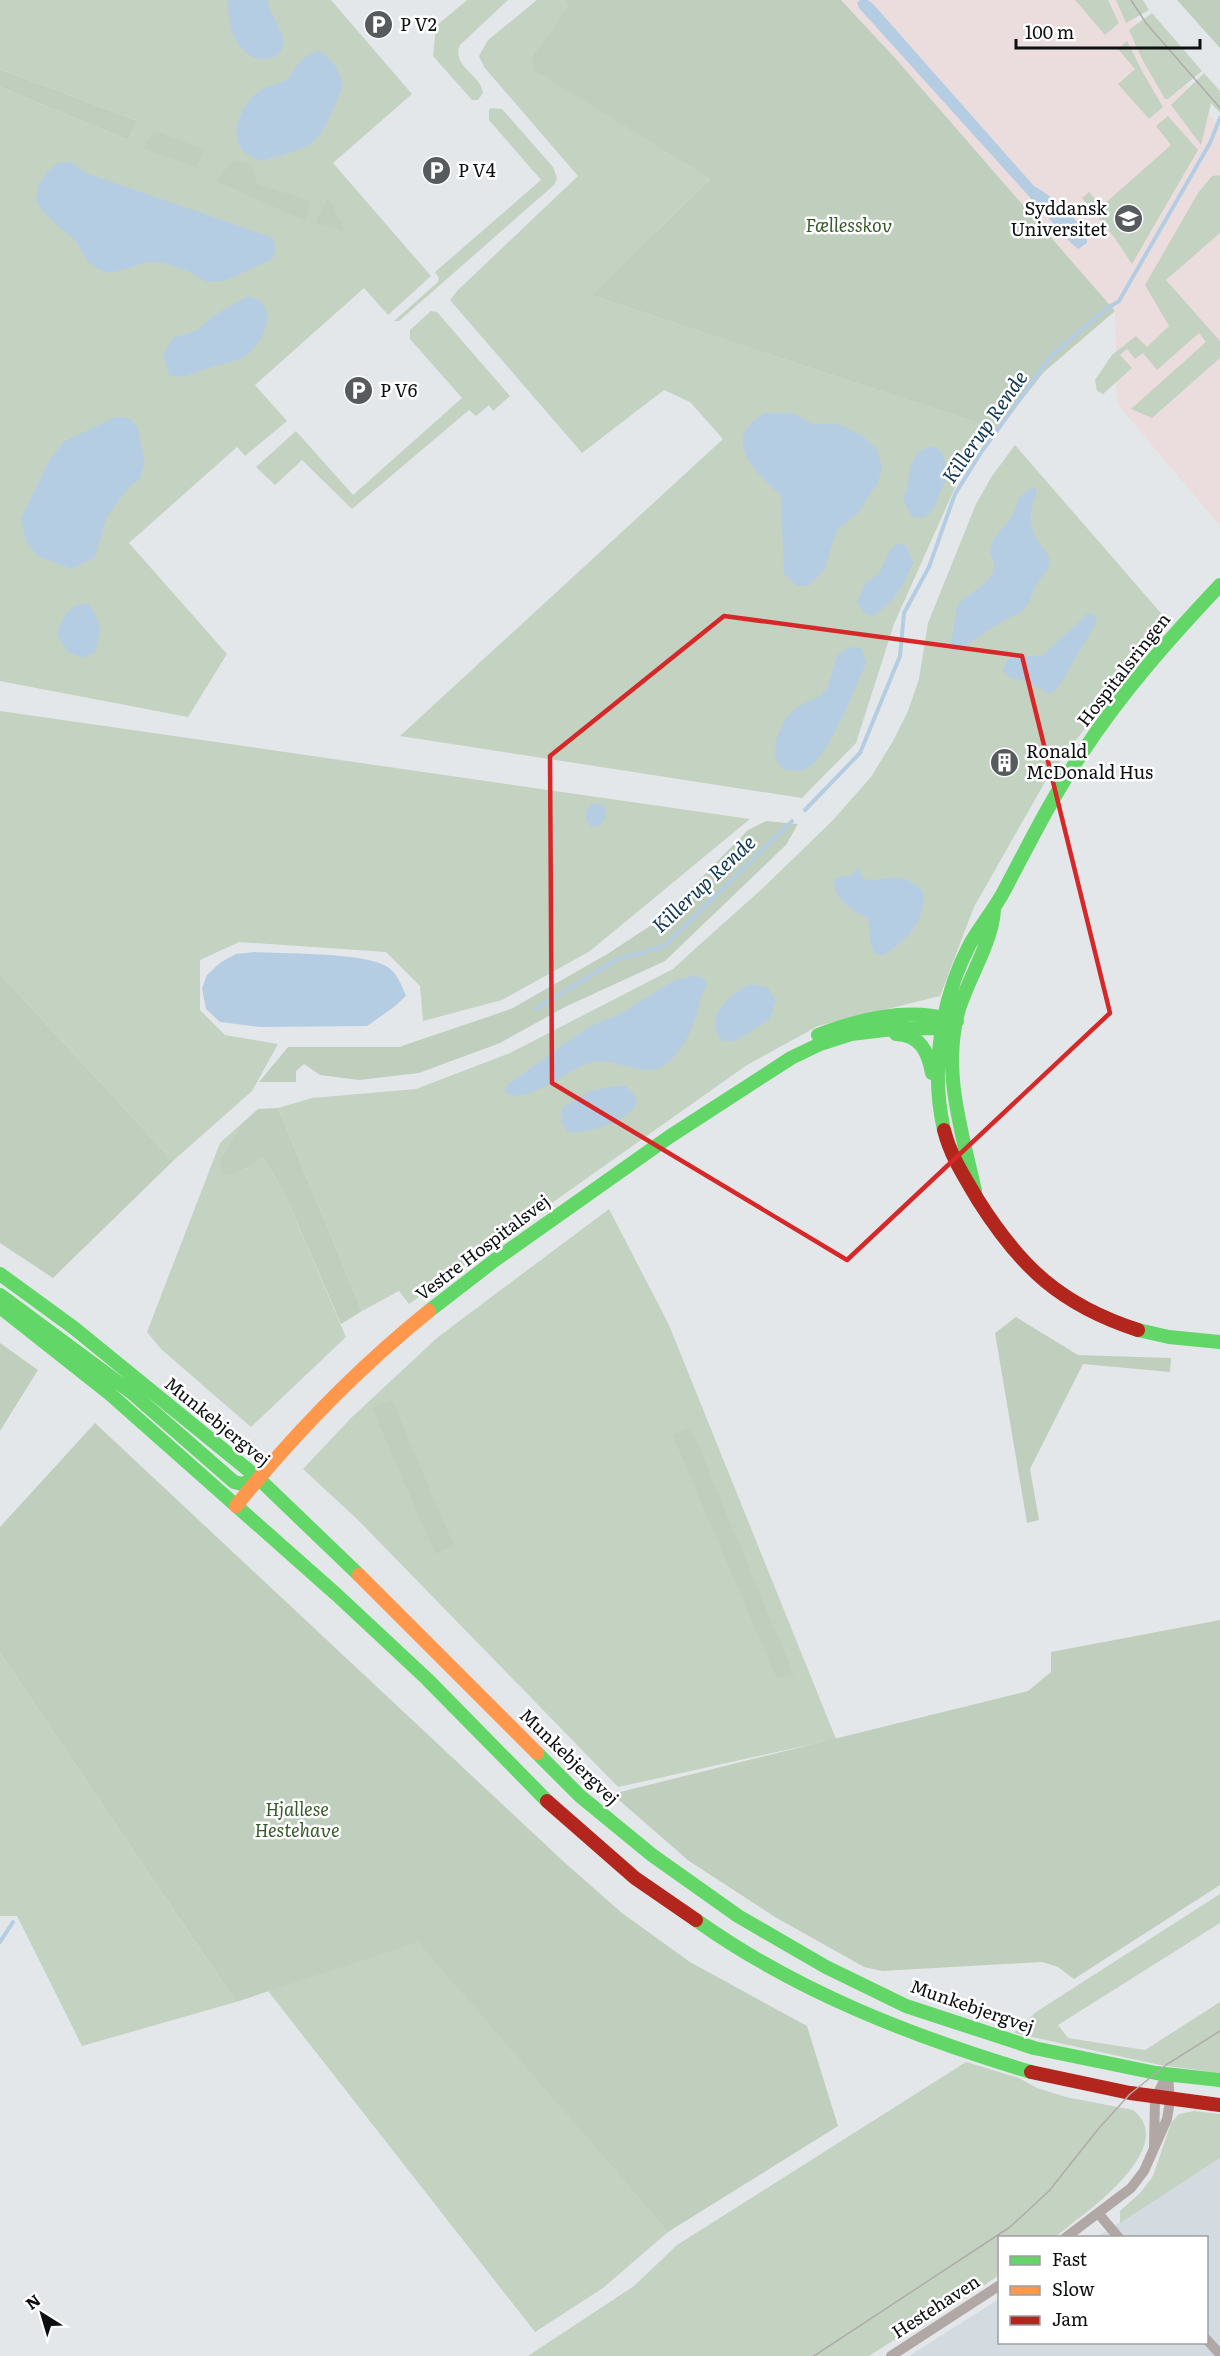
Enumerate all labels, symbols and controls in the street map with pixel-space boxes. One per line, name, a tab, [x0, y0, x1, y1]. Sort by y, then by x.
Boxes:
parking icon: P V2	[363, 9, 395, 41]
place label: P V2	[400, 10, 437, 37]
scale bar	[1016, 12, 1200, 50]
text: 100 m	[1025, 18, 1074, 45]
parking icon: P V4	[421, 155, 453, 187]
place label: P V4	[458, 156, 496, 183]
place label: Syddansk Universitet	[1010, 194, 1108, 242]
school or university icon: Syddansk Universitet	[1112, 203, 1144, 235]
park label: Fællesskov	[806, 211, 892, 238]
water label: Killerup Rende	[933, 363, 1033, 488]
parking icon: P V6	[343, 375, 375, 407]
place label: P V6	[380, 376, 418, 403]
street label: Hospitalsringen	[1070, 606, 1176, 732]
place label: Ronald McDonald Hus	[1026, 737, 1153, 785]
building icon: Ronald McDonald Hus	[989, 746, 1021, 778]
water label: Killerup Rende	[644, 827, 761, 938]
street label: Vestre Hospitalsvej	[409, 1187, 555, 1306]
street label: Munkebjergvej	[159, 1370, 277, 1472]
street label: Munkebjergvej	[514, 1701, 626, 1811]
park label: Hjallese Hestehave	[254, 1795, 340, 1843]
street label: Munkebjergvej	[907, 1972, 1038, 2039]
legend	[998, 2236, 1208, 2344]
text: Fast	[1052, 2245, 1088, 2272]
street label: Hestehaven	[886, 2267, 985, 2344]
text: Slow	[1052, 2275, 1095, 2302]
north arrow	[12, 2284, 72, 2344]
text: N	[20, 2288, 45, 2315]
text: Jam	[1052, 2305, 1088, 2332]

